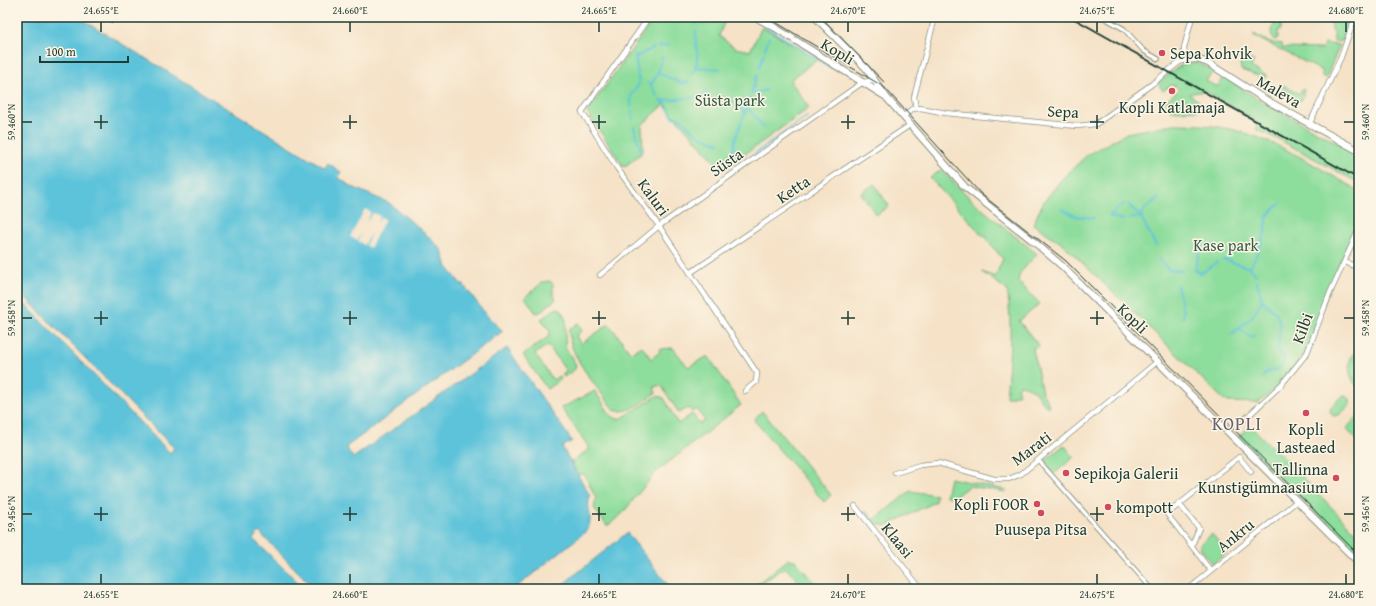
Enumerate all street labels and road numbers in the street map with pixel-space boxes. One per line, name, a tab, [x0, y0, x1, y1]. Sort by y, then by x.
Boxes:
street label: Kopli	[817, 32, 860, 71]
street label: Maleva	[1252, 69, 1306, 114]
street label: Sepa	[1047, 98, 1080, 124]
street label: Süsta	[704, 142, 748, 182]
street label: Ketta	[771, 169, 815, 209]
street label: Kaluri	[632, 173, 676, 221]
street label: Kopli	[1112, 297, 1154, 339]
street label: Kilbi	[1285, 309, 1319, 347]
street label: Marati	[1006, 425, 1057, 471]
street label: Ankru	[1211, 512, 1259, 558]
street label: Klaasi	[876, 517, 920, 563]

